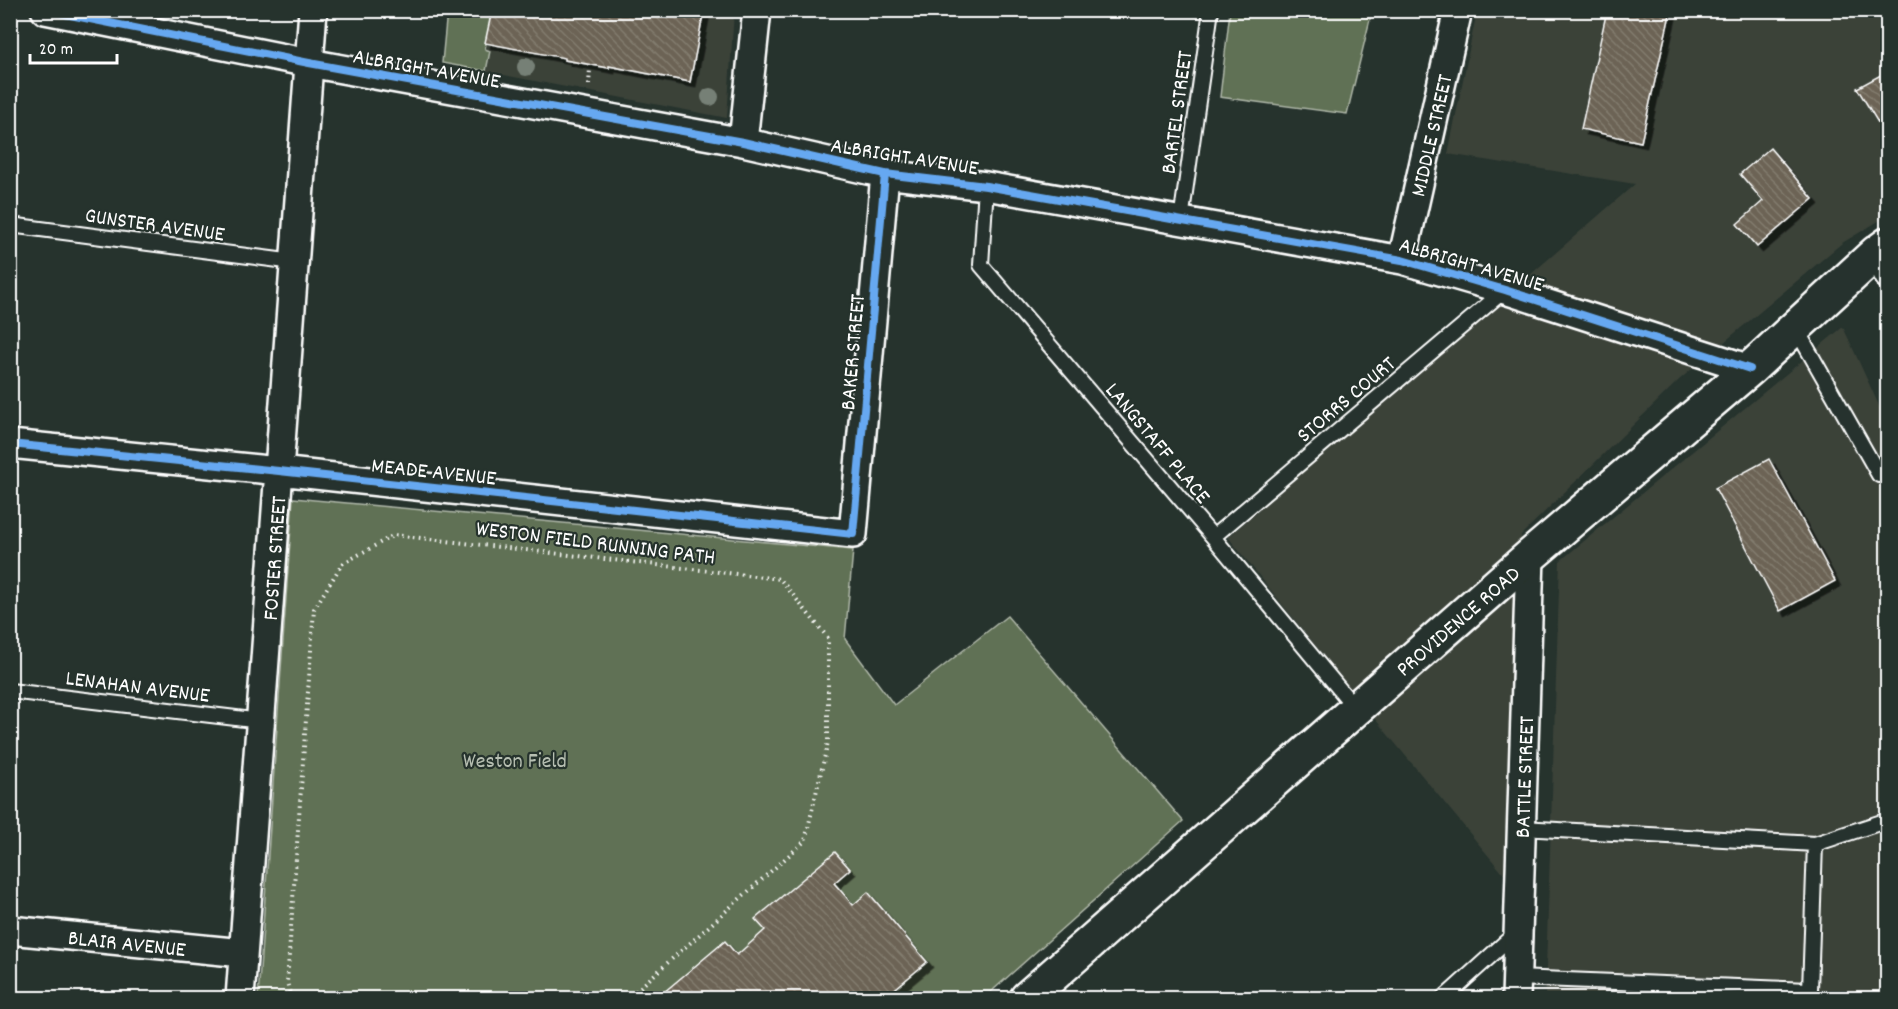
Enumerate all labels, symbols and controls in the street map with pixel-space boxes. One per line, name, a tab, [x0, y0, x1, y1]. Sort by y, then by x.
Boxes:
scale bar	[30, 27, 117, 65]
text: 20 m	[39, 38, 73, 63]
street label: ALBRIGHT AVENUE	[350, 42, 503, 99]
street label: BARTEL STREET	[1154, 49, 1202, 176]
street label: MIDDLE STREET	[1404, 71, 1463, 200]
street label: ALBRIGHT AVENUE	[828, 131, 981, 185]
street label: GUNSTER AVENUE	[83, 201, 226, 252]
street label: ALBRIGHT AVENUE	[1395, 231, 1547, 302]
street label: BAKER STREET	[834, 293, 875, 412]
street label: STORRS COURT	[1291, 350, 1404, 451]
street label: LANGSTAFF PLACE	[1096, 377, 1216, 512]
street label: MEADE AVENUE	[370, 452, 498, 495]
street label: FOSTER STREET	[257, 495, 296, 622]
street label: WESTON FIELD RUNNING PATH	[474, 514, 717, 575]
street label: PROVIDENCE ROAD	[1390, 560, 1528, 685]
street label: LENAHAN AVENUE	[64, 664, 211, 713]
street label: BATTLE STREET	[1509, 715, 1544, 839]
park label: Weston Field	[463, 747, 567, 778]
street label: BLAIR AVENUE	[66, 924, 187, 967]

